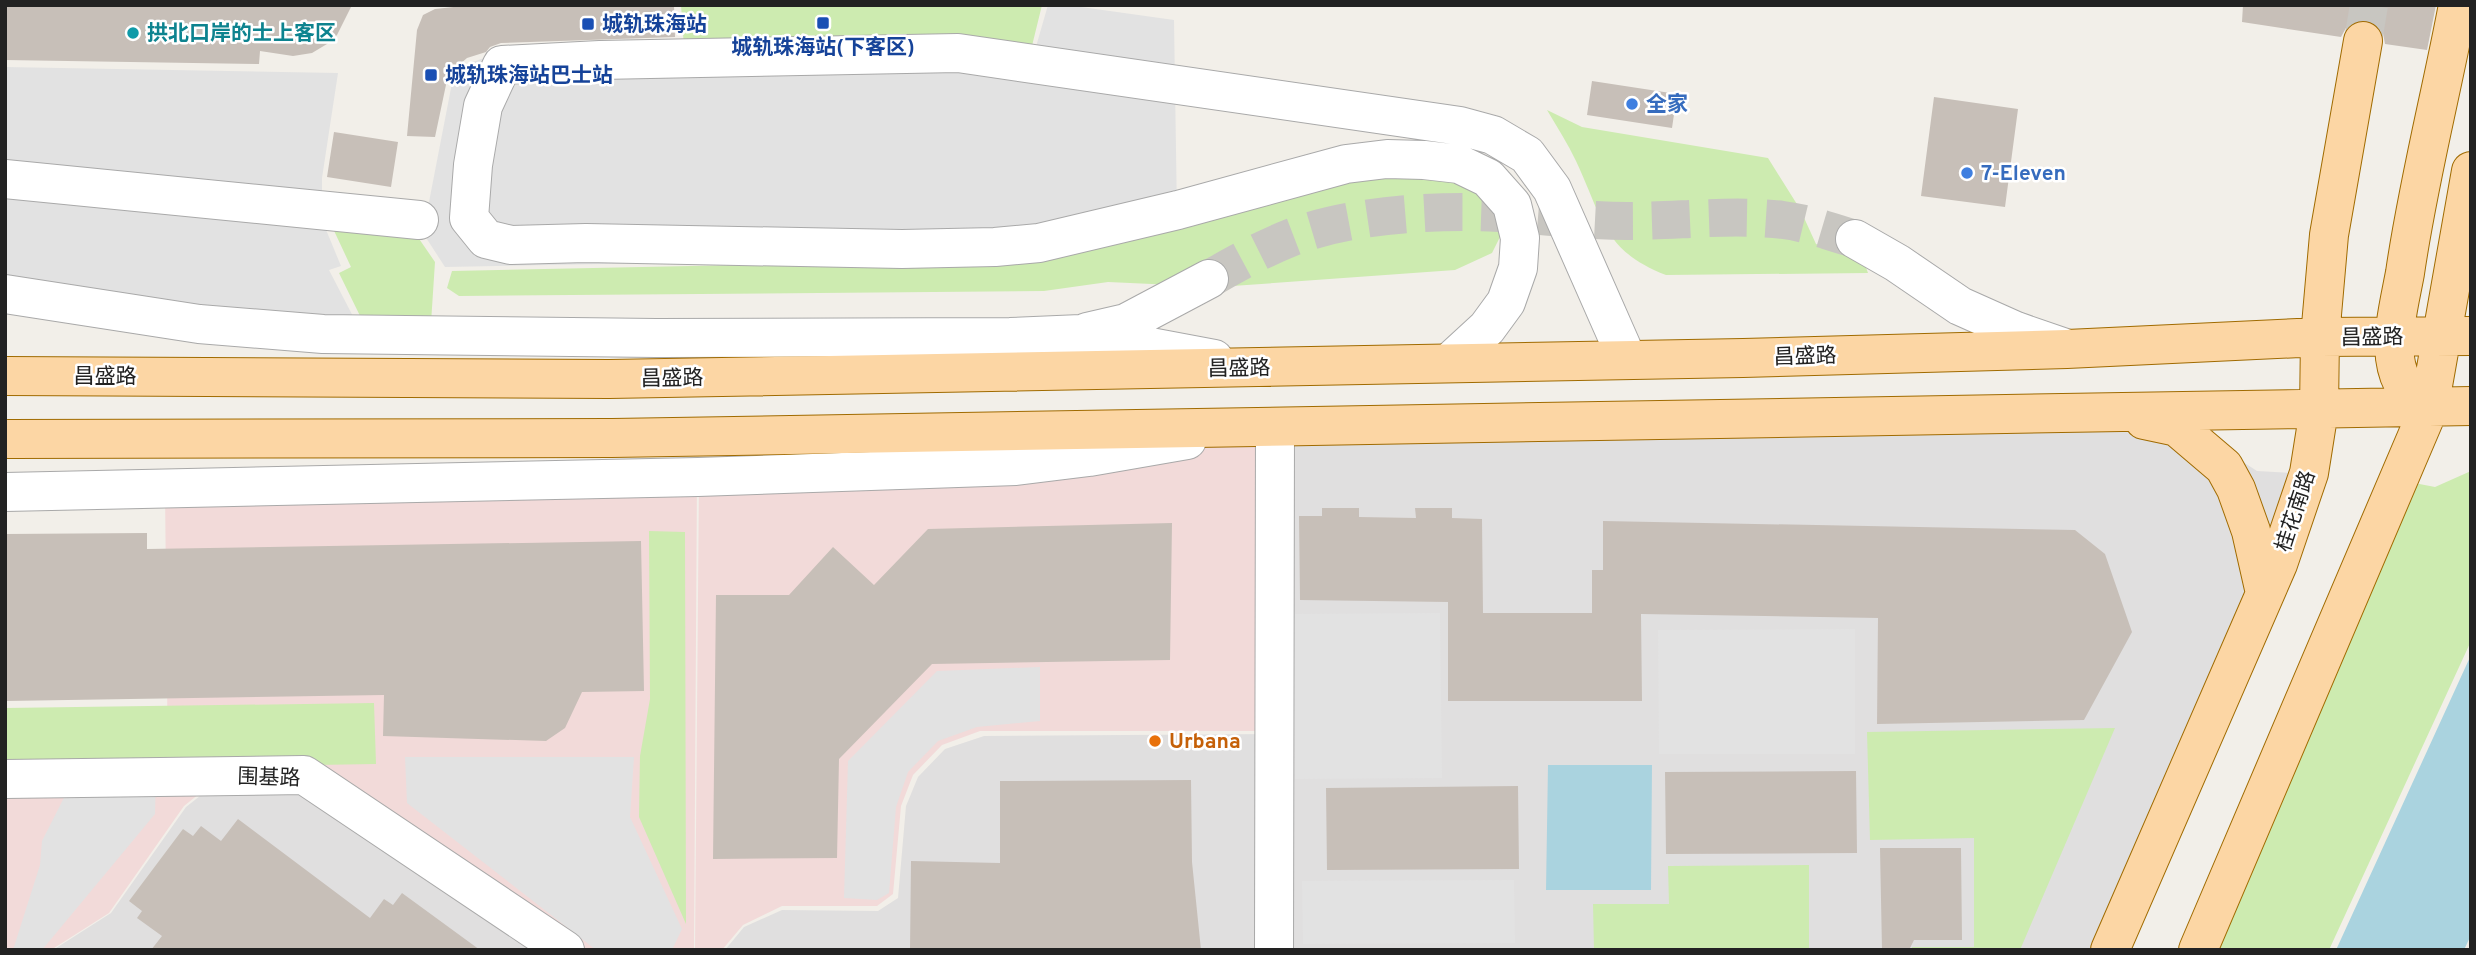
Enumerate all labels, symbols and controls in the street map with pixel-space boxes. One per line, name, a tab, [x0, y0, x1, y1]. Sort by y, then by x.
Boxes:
place label: 城轨珠海站	[602, 12, 707, 39]
marker: 城轨珠海站(下客区)	[815, 15, 831, 31]
marker: 城轨珠海站	[580, 16, 596, 32]
place label: 拱北口岸的士上客区	[147, 21, 336, 48]
marker: 拱北口岸的士上客区	[125, 25, 141, 41]
place label: 城轨珠海站(下客区)	[731, 35, 915, 62]
place label: 城轨珠海站巴士站	[445, 63, 613, 90]
marker: 城轨珠海站巴士站	[423, 67, 439, 83]
place label: 全家	[1646, 92, 1688, 119]
marker: 全家	[1624, 96, 1640, 112]
place label: 7-Eleven	[1981, 161, 2066, 188]
marker: 7-Eleven	[1959, 165, 1975, 181]
street label: 昌盛路	[2340, 324, 2404, 353]
street label: 昌盛路	[1773, 343, 1837, 372]
street label: 昌盛路	[1207, 355, 1271, 384]
street label: 昌盛路	[74, 364, 137, 391]
street label: 昌盛路	[640, 365, 704, 394]
street label: 桂花南路	[2271, 467, 2322, 556]
place label: Urbana	[1169, 729, 1241, 756]
marker: Urbana	[1147, 733, 1163, 749]
street label: 围基路	[237, 764, 301, 793]

